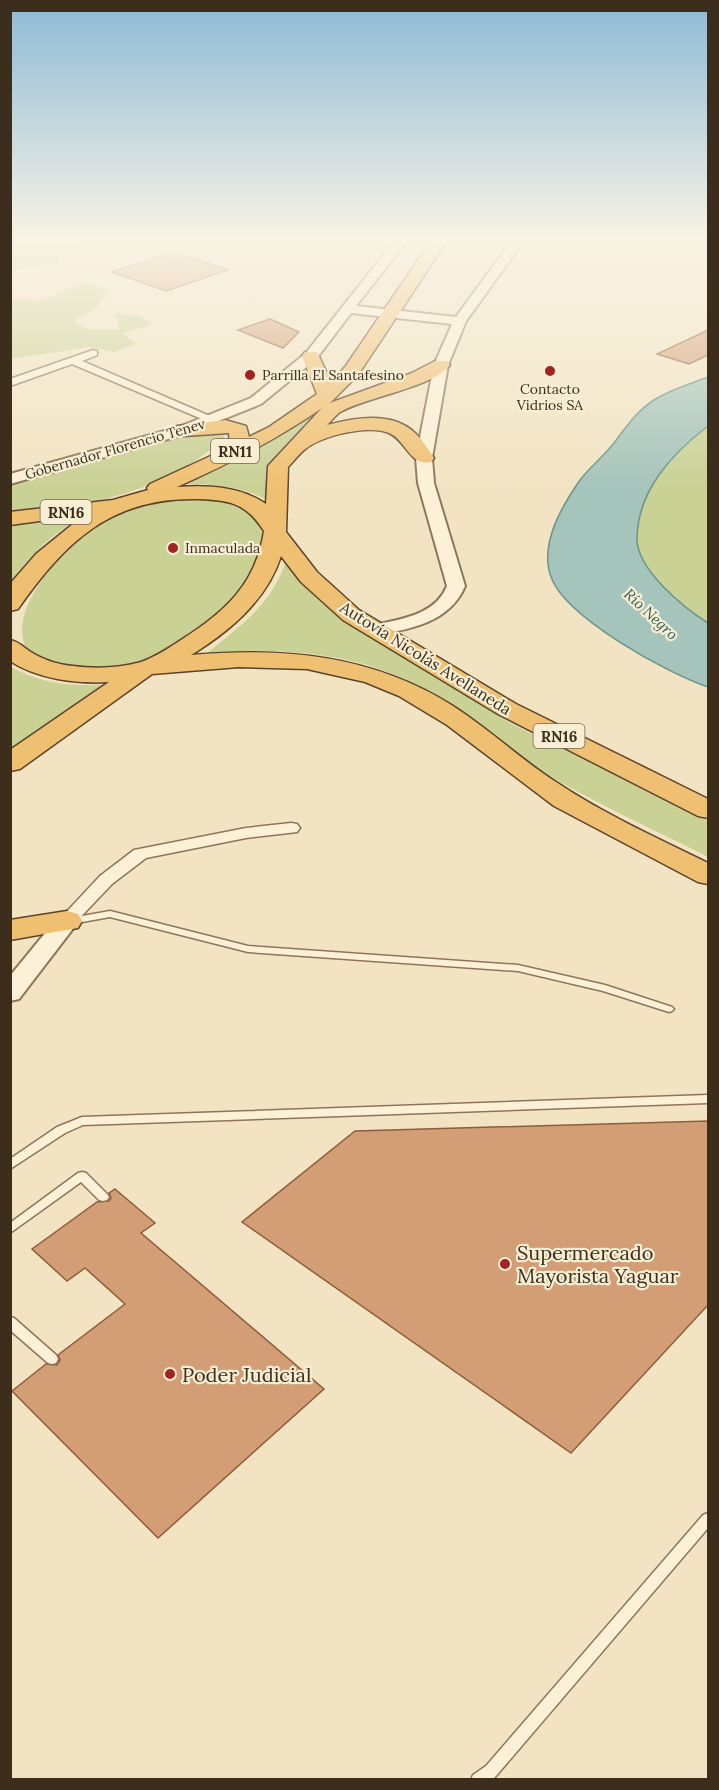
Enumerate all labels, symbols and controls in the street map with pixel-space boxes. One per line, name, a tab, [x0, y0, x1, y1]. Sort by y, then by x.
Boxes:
marker: Contacto Vidrios SA	[543, 364, 557, 378]
place label: Parrilla El Santafesino	[262, 366, 404, 384]
marker: Parrilla El Santafesino	[243, 368, 257, 382]
place label: Contacto Vidrios SA	[516, 380, 583, 414]
street label: Gobernador Florencio Tenev	[23, 414, 208, 483]
road number: RN11	[211, 439, 259, 463]
road number: RN16	[40, 500, 92, 524]
place label: Inmaculada	[185, 539, 260, 557]
marker: Inmaculada	[166, 541, 180, 555]
water label: Río Negro	[620, 584, 682, 644]
street label: Autovía Nicolás Avellaneda	[336, 596, 515, 719]
road number: RN16	[534, 724, 584, 748]
place label: Supermercado Mayorista Yaguar	[517, 1240, 679, 1288]
marker: Supermercado Mayorista Yaguar	[498, 1257, 512, 1271]
place label: Poder Judicial	[182, 1362, 311, 1387]
marker: Poder Judicial	[163, 1367, 177, 1381]

